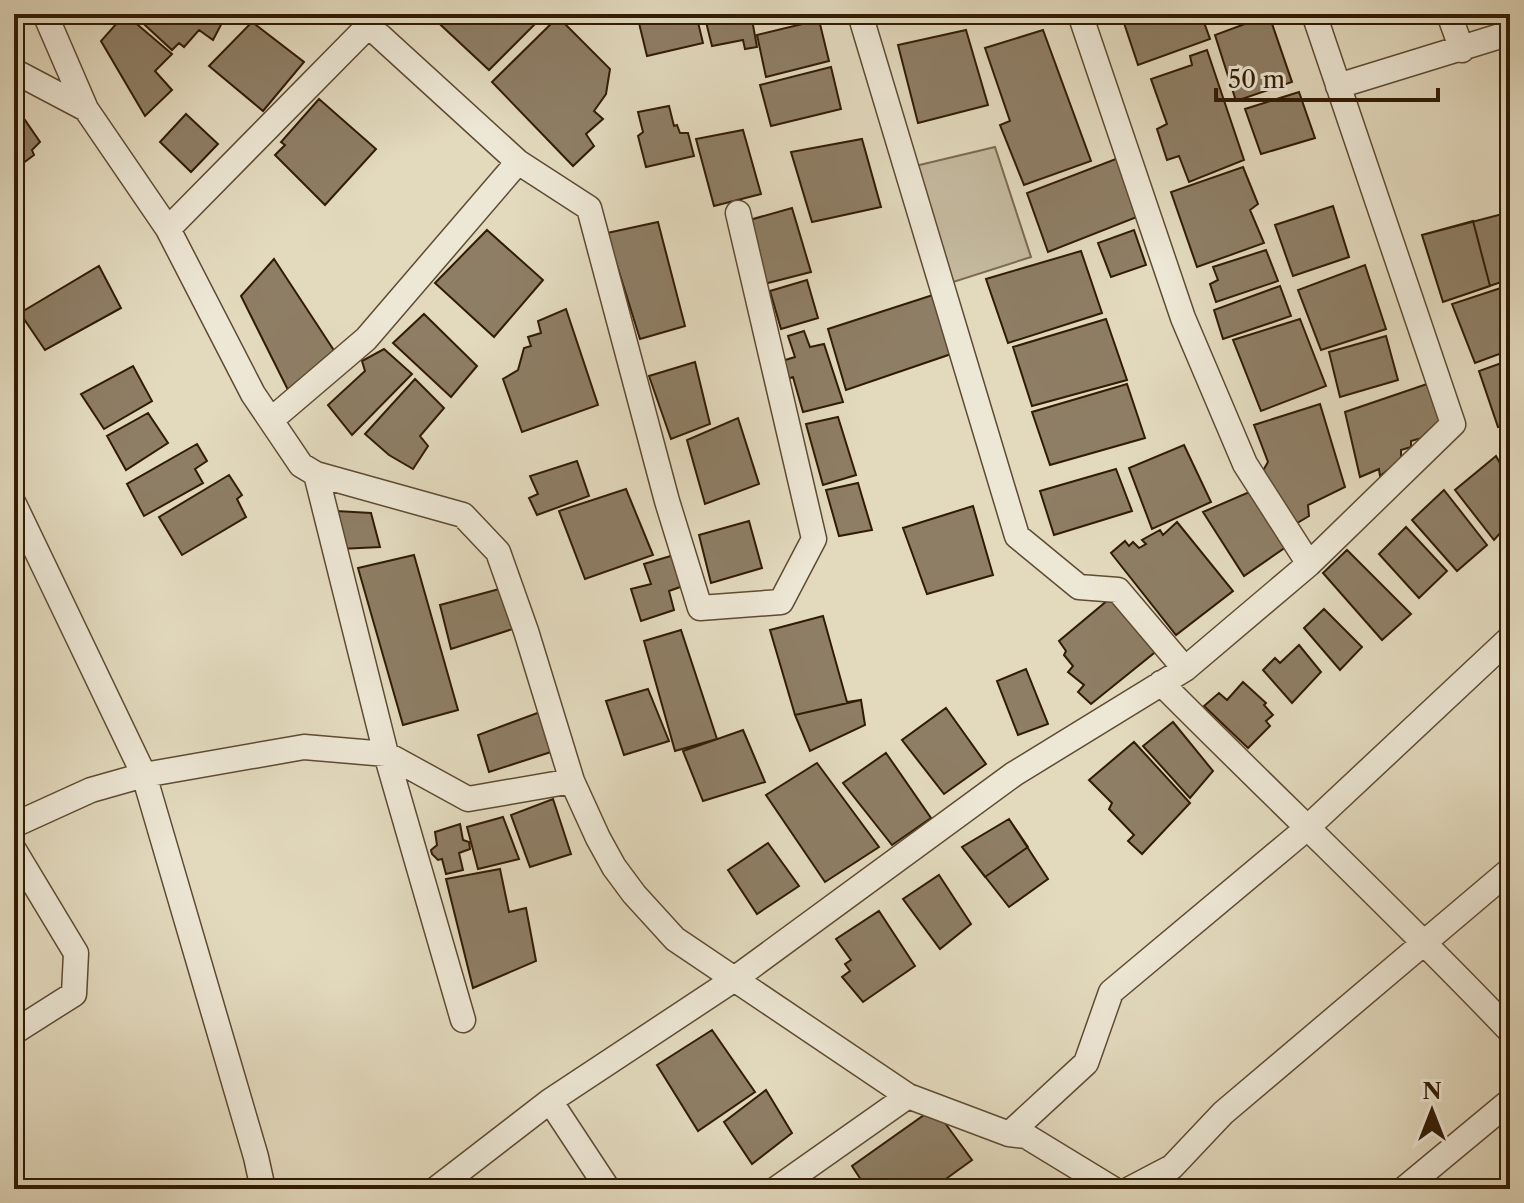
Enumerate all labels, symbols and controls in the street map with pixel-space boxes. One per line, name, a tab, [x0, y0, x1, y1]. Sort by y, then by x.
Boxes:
scale bar	[1216, 52, 1438, 102]
text: 50 m	[1228, 65, 1285, 94]
north arrow	[1392, 1071, 1472, 1151]
text: N	[1422, 1078, 1442, 1105]

